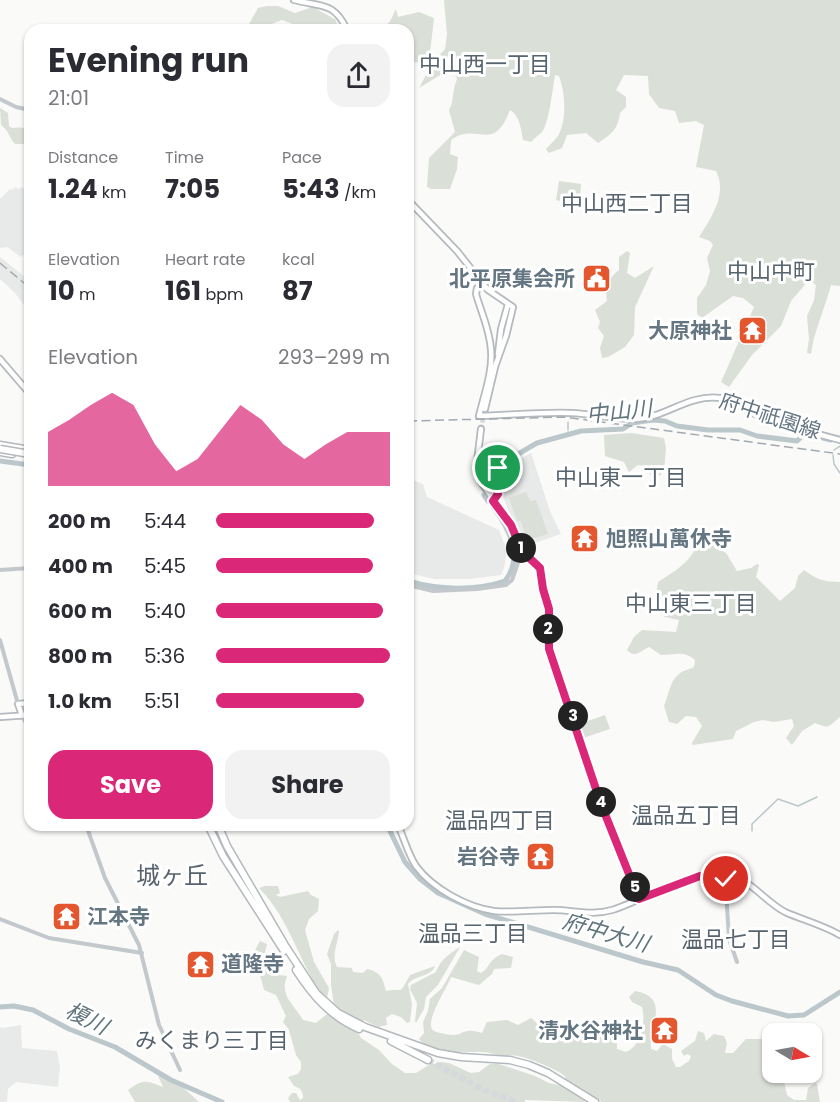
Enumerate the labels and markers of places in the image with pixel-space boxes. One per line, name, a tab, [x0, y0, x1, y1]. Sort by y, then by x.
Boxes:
public building icon: 北平原集会所	[580, 263, 612, 295]
place label: 北平原集会所	[449, 264, 575, 293]
temple icon: 大原神社	[737, 315, 769, 347]
place label: 大原神社	[648, 316, 732, 345]
pin	[472, 442, 523, 493]
temple icon: 旭照山萬休寺	[569, 523, 601, 555]
place label: 旭照山萬休寺	[606, 524, 732, 553]
pin: 1	[506, 533, 536, 563]
pin: 2	[533, 614, 563, 644]
pin: 3	[558, 701, 588, 731]
pin: 4	[586, 787, 616, 817]
temple icon: 岩谷寺	[525, 841, 557, 873]
place label: 岩谷寺	[457, 842, 520, 871]
pin	[700, 853, 751, 904]
pin: 5	[620, 872, 650, 902]
temple icon: 江本寺	[50, 901, 82, 933]
place label: 江本寺	[87, 902, 150, 931]
temple icon: 道隆寺	[184, 948, 216, 980]
place label: 道隆寺	[221, 949, 284, 978]
temple icon: 清水谷神社	[648, 1015, 680, 1047]
place label: 清水谷神社	[538, 1016, 643, 1045]

